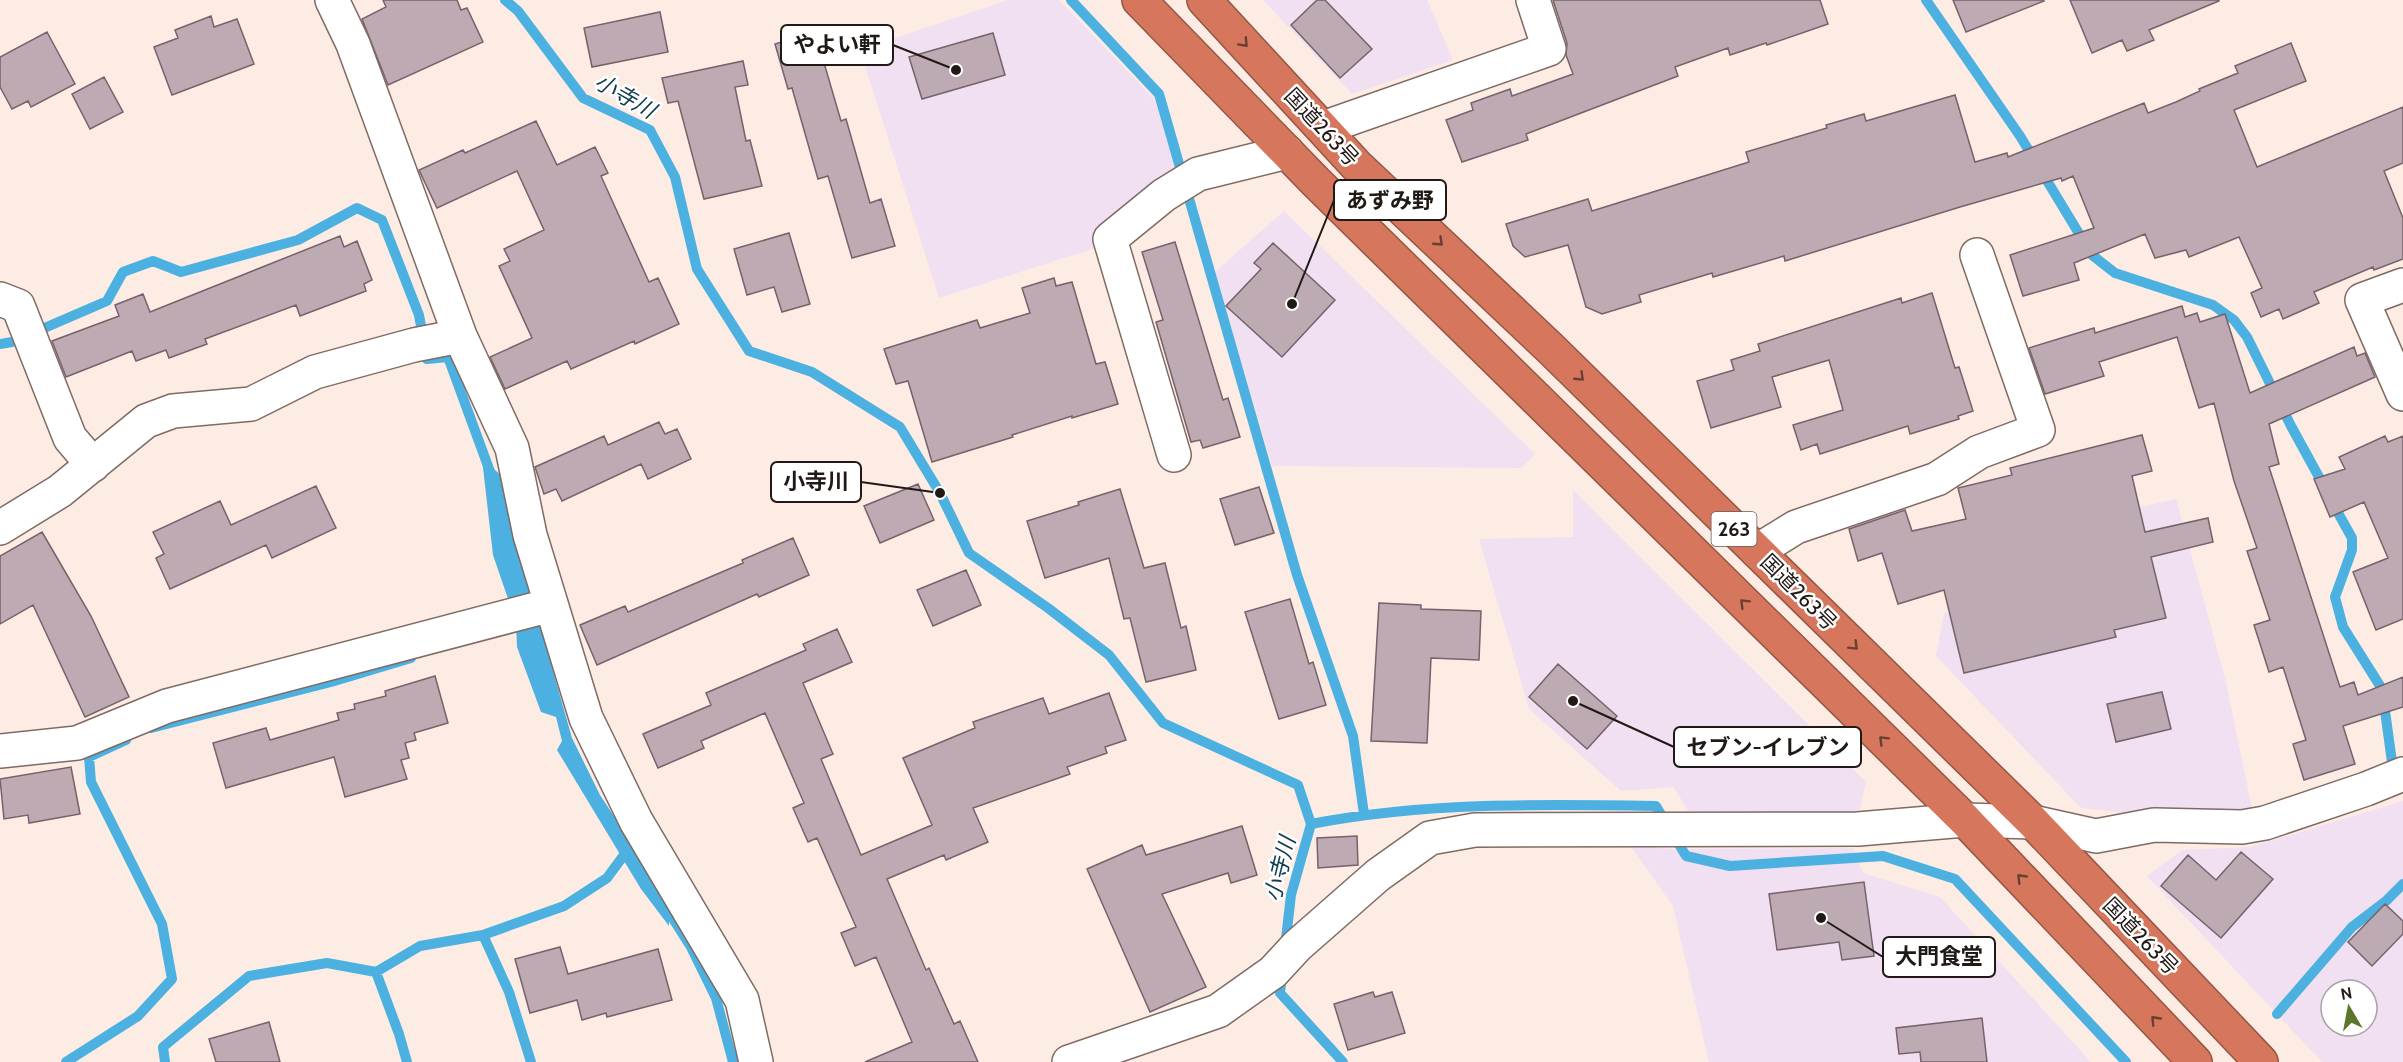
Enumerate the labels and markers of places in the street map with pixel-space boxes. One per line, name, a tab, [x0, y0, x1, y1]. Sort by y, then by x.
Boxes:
callout: やよい軒	[781, 25, 893, 65]
callout: あずみ野	[1334, 180, 1446, 220]
callout: 小寺川	[771, 462, 861, 502]
callout: セブン-イレブン	[1674, 727, 1861, 767]
callout: 大門食堂	[1883, 937, 1995, 977]

